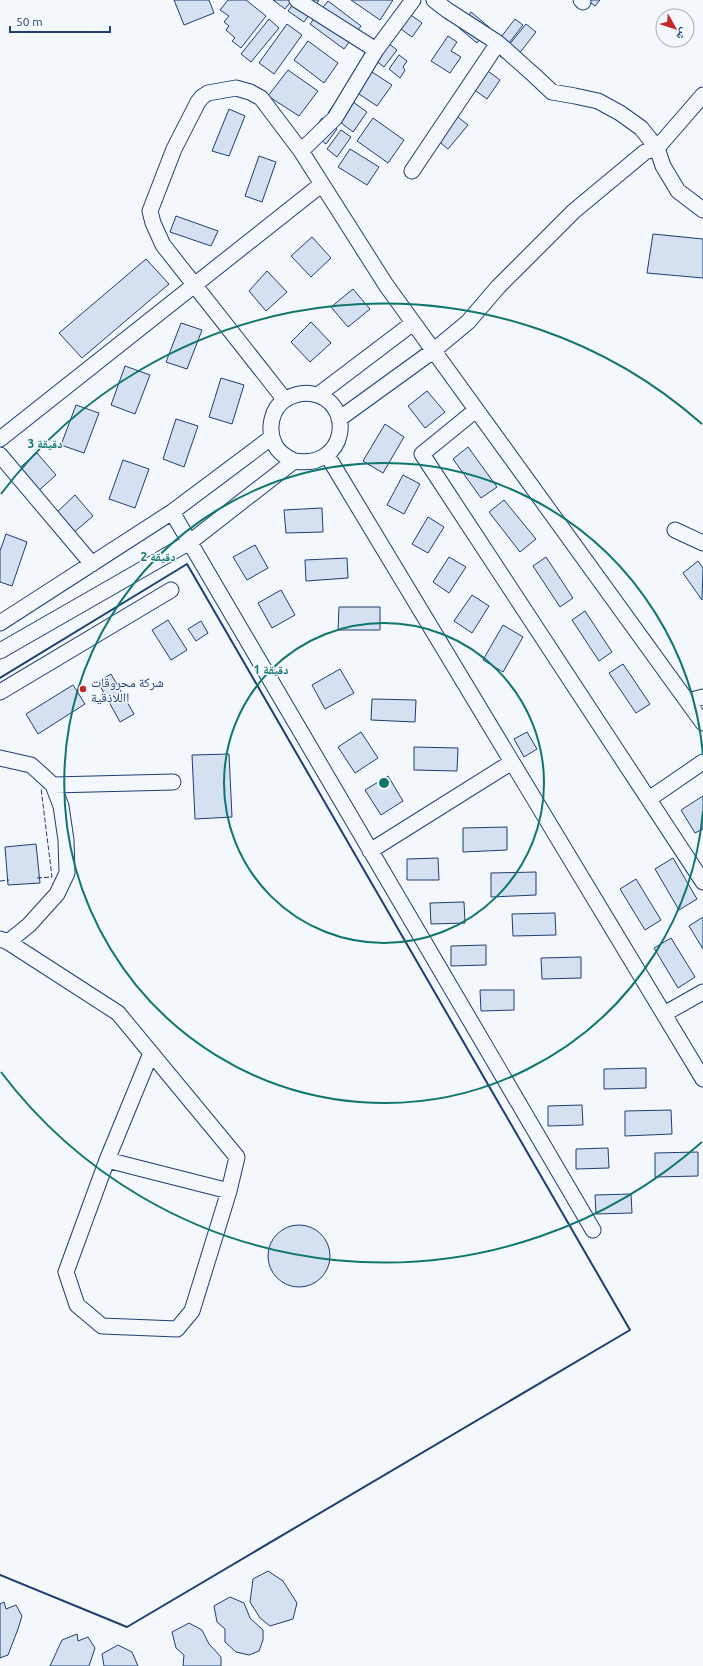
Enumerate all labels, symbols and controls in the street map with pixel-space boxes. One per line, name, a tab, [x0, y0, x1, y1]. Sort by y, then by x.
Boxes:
scale bar	[10, 8, 110, 34]
north arrow	[655, 8, 695, 48]
text: 50 m	[16, 15, 43, 28]
text: ش	[673, 25, 691, 43]
text: 3 دقيقة	[28, 437, 62, 451]
text: 2 دقيقة	[141, 550, 175, 564]
text: 1 دقيقة	[254, 663, 288, 677]
place label: شركة محروقات االلاذقية	[91, 675, 164, 705]
marker: شركة محروقات االلاذقية	[78, 684, 88, 694]
centre of rings	[377, 776, 391, 790]

